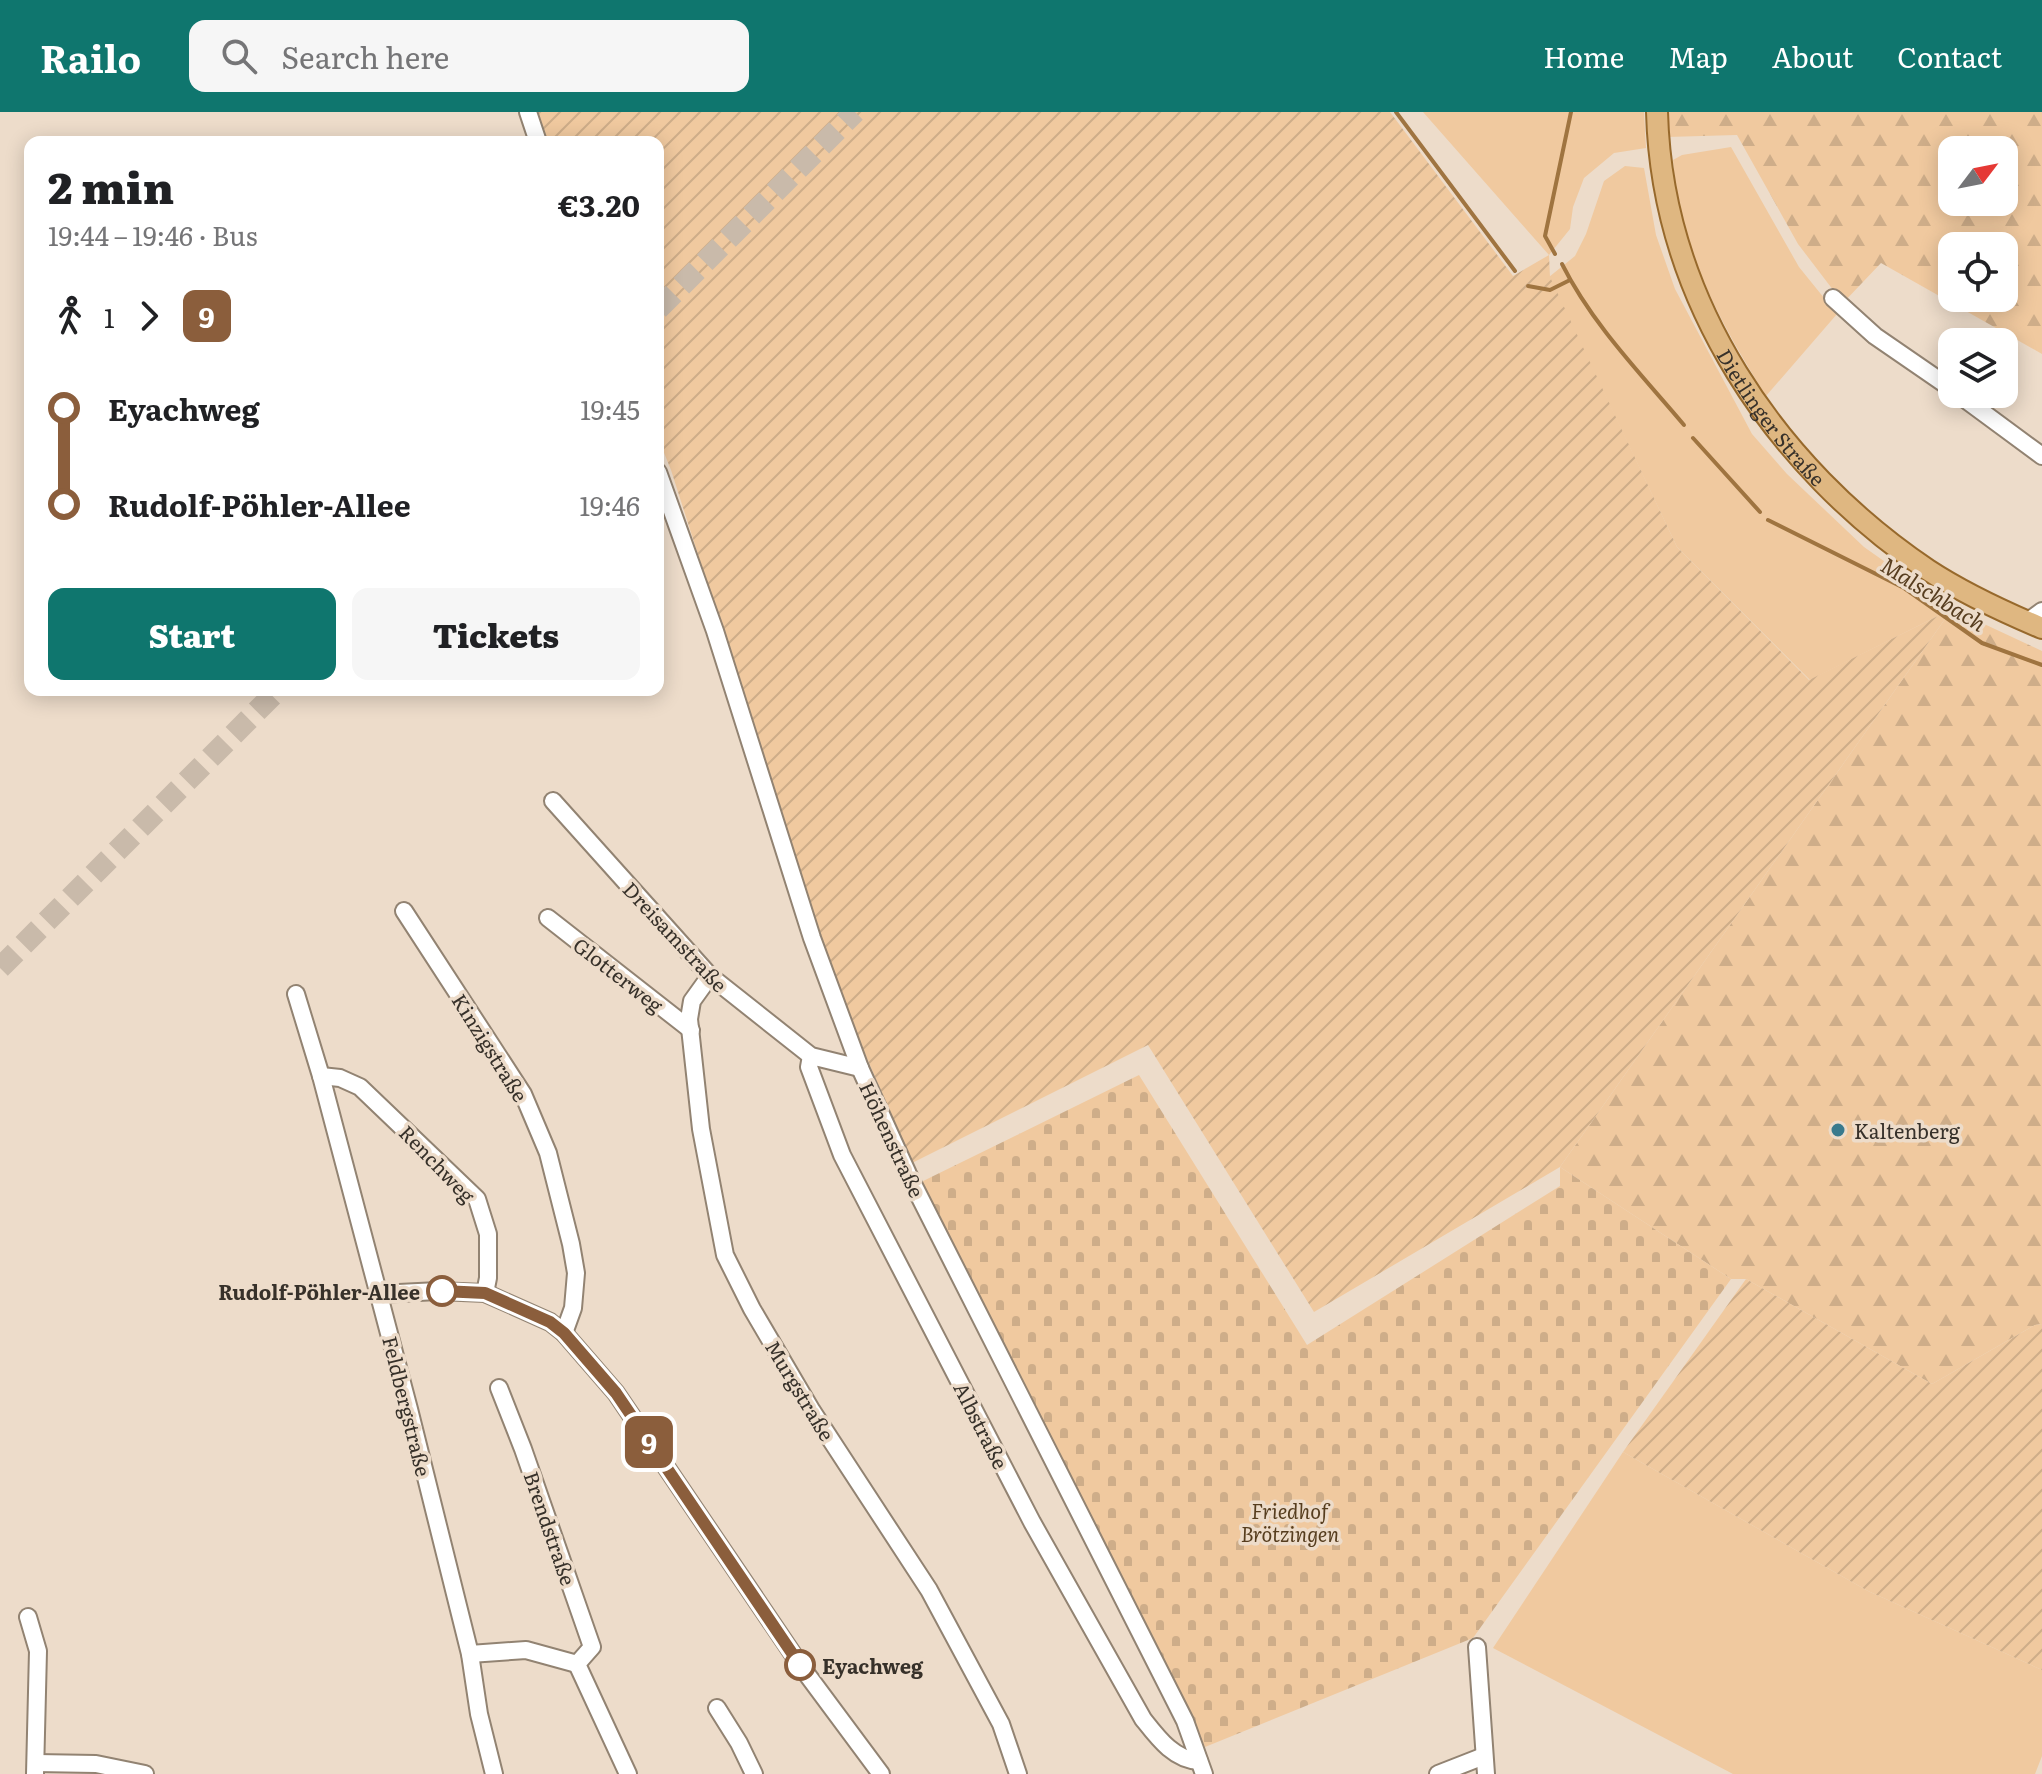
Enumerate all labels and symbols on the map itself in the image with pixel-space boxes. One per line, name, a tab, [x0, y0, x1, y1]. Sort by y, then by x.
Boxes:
north arrow	[1938, 136, 2018, 216]
street label: Dietlinger Straße	[1711, 343, 1833, 492]
water label: Malschbach	[1875, 548, 1993, 638]
street label: Dreisamstraße	[617, 874, 735, 998]
street label: Glotterweg	[568, 929, 671, 1019]
street label: Kinzigstraße	[446, 987, 536, 1107]
street label: Höhenstraße	[853, 1076, 933, 1202]
place label: Kaltenberg	[1854, 1115, 1961, 1145]
street label: Renchweg	[393, 1117, 483, 1209]
marker: Kaltenberg	[1829, 1121, 1847, 1139]
place label: Rudolf-Pöhler-Allee	[218, 1276, 420, 1306]
marker: Rudolf-Pöhler-Allee	[427, 1276, 457, 1306]
street label: Feldbergstraße	[376, 1333, 440, 1479]
street label: Murgstraße	[759, 1334, 843, 1446]
street label: Albstraße	[947, 1376, 1017, 1474]
line badge: 9	[623, 1416, 675, 1468]
street label: Brendstraße	[517, 1467, 585, 1589]
park label: Friedhof Brötzingen	[1241, 1495, 1339, 1548]
marker: Eyachweg	[785, 1650, 815, 1680]
place label: Eyachweg	[822, 1650, 924, 1680]

